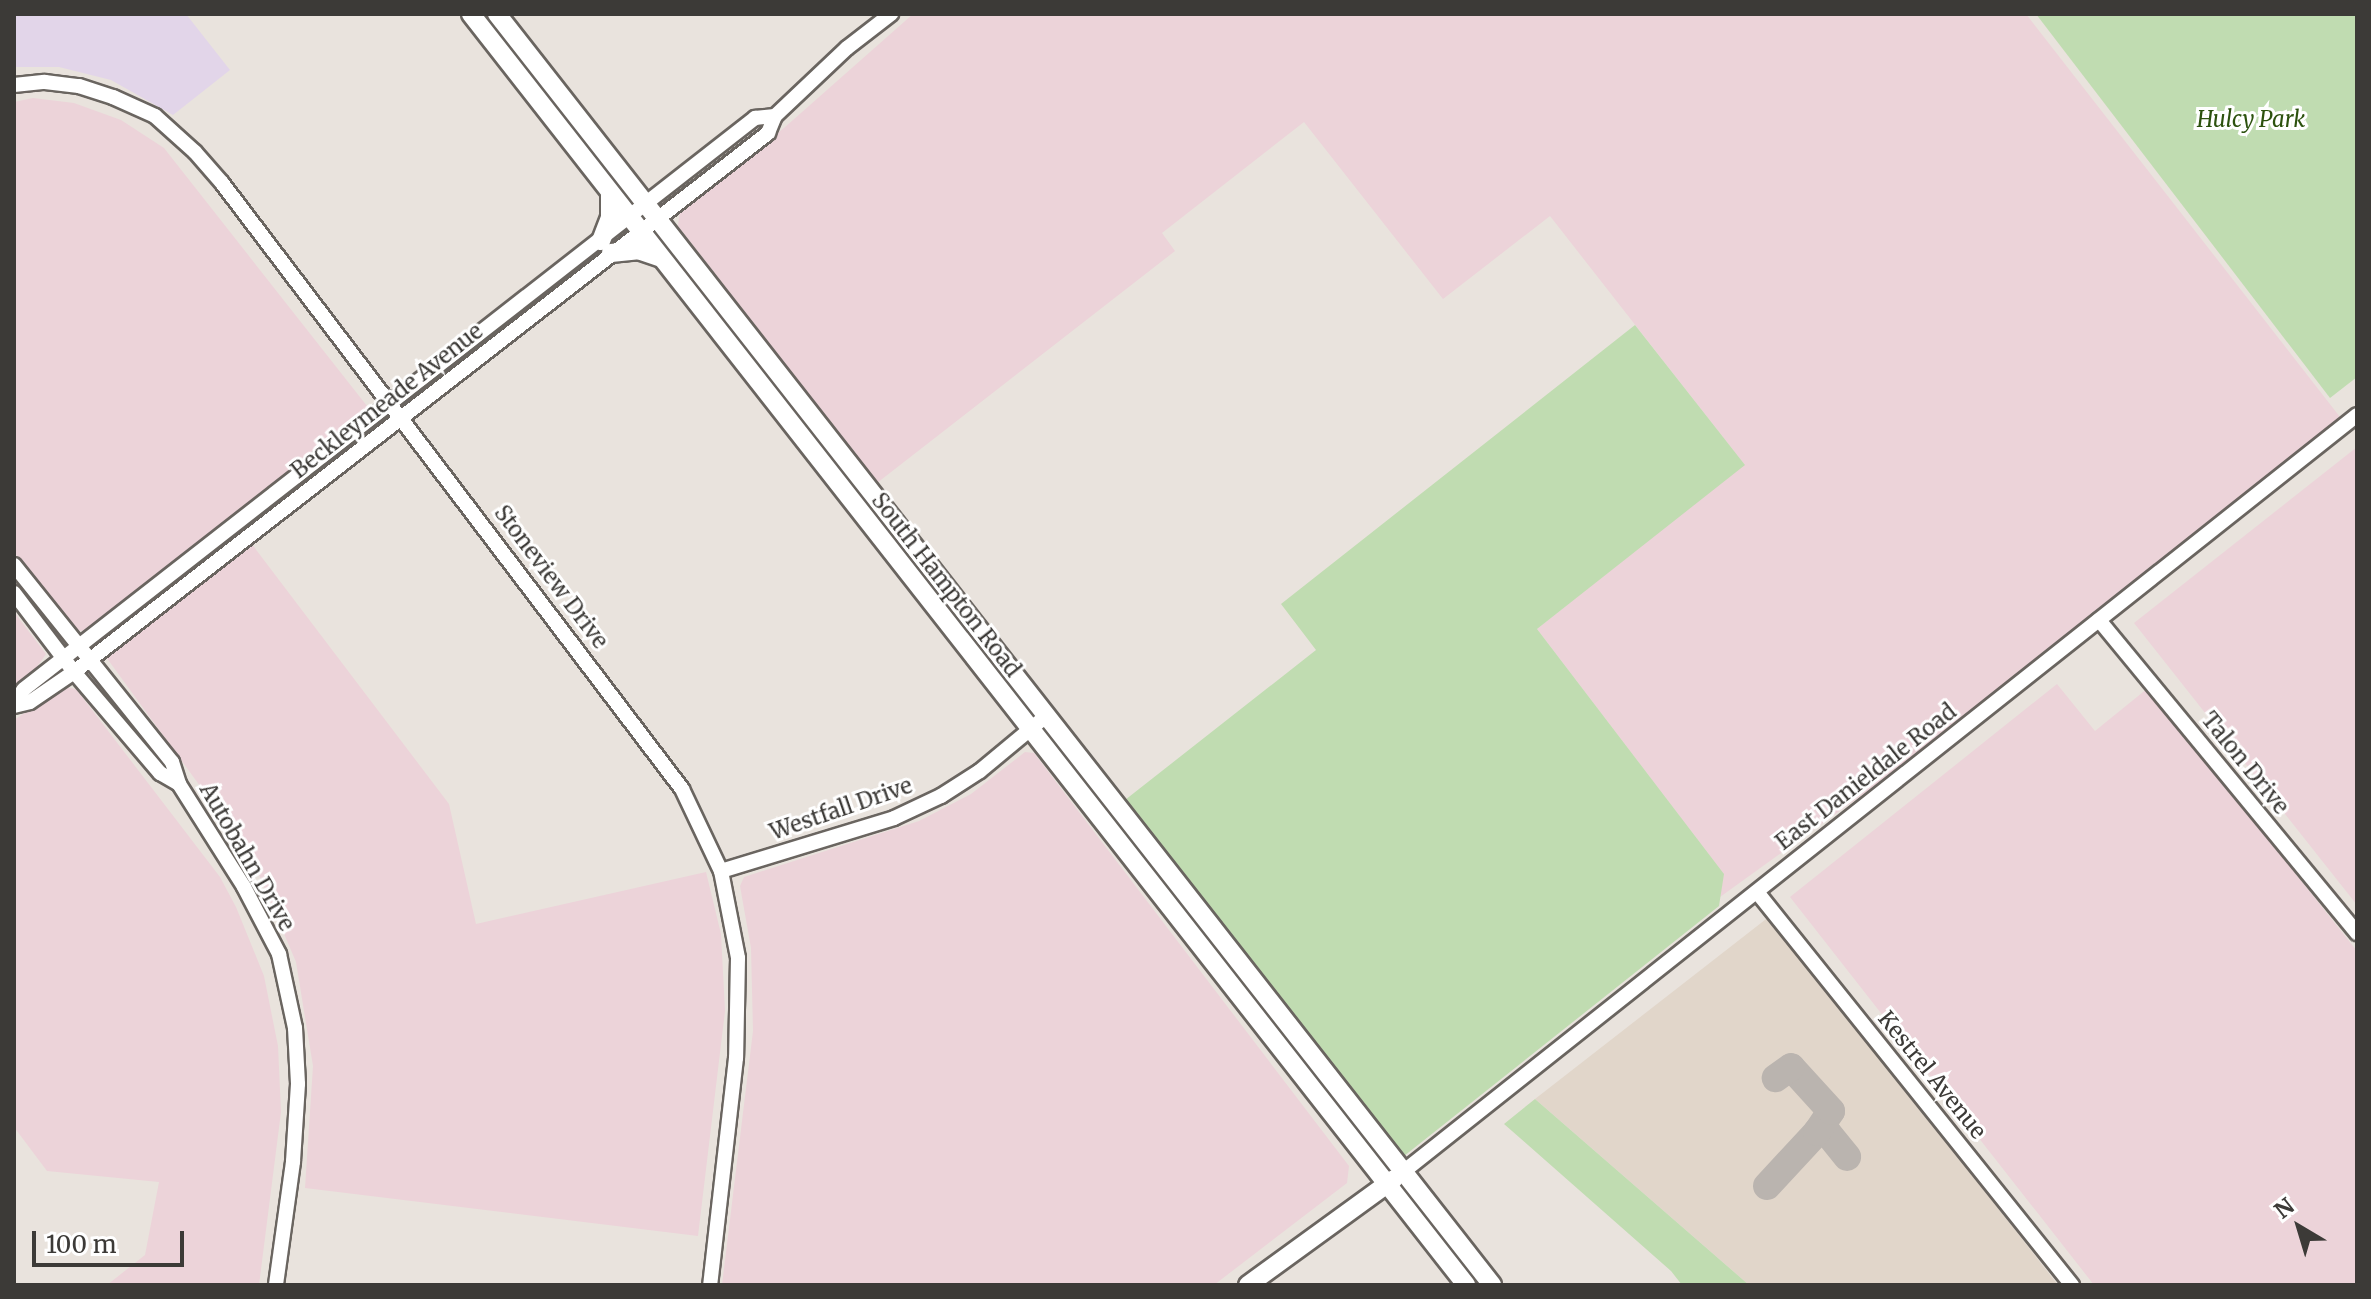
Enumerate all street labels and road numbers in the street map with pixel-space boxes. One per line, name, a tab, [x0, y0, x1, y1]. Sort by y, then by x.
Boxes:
street label: Beckleymeade Avenue	[286, 318, 488, 484]
street label: South Hampton Road	[866, 488, 1026, 682]
street label: Stoneview Drive	[489, 500, 613, 654]
street label: East Danieldale Road	[1771, 698, 1961, 856]
street label: Talon Drive	[2196, 707, 2294, 819]
street label: Westfall Drive	[766, 772, 916, 846]
street label: Autobahn Drive	[194, 778, 300, 936]
street label: Kestrel Avenue	[1872, 1006, 1992, 1144]

